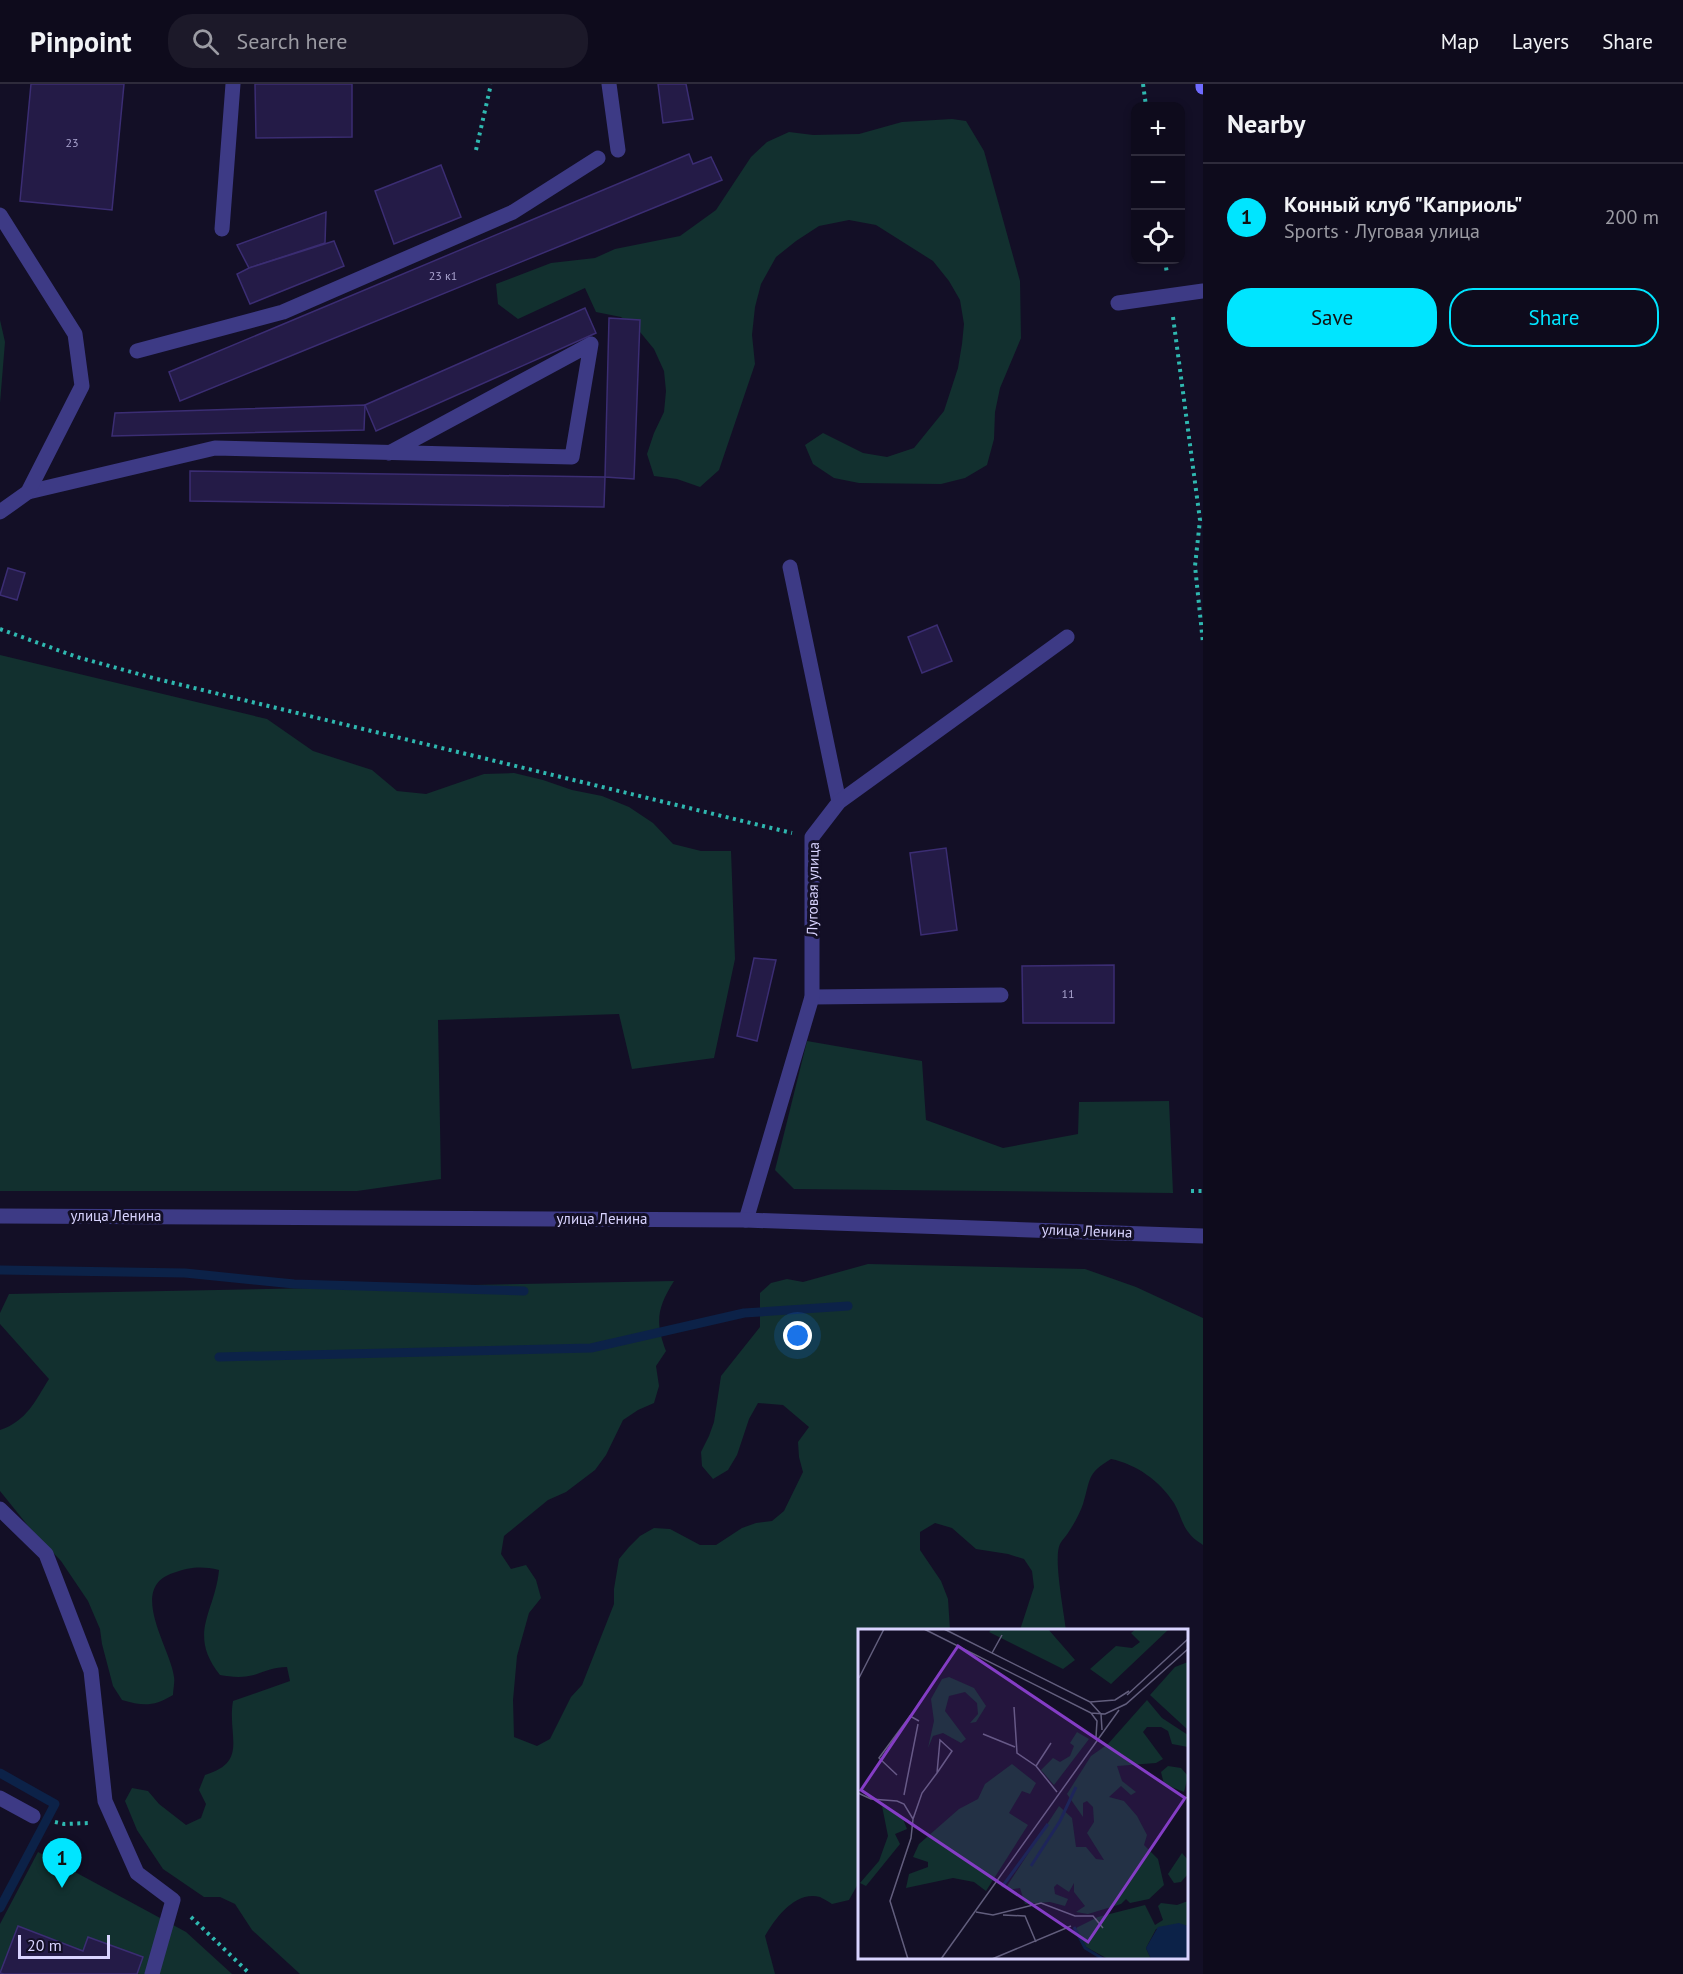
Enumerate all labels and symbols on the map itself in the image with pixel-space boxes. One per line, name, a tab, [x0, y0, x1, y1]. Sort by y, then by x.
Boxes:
house number: 23	[65, 135, 79, 150]
house number: 23 к1	[429, 268, 457, 283]
street label: Луговая улица	[802, 842, 823, 937]
house number: 11	[1061, 986, 1075, 1001]
street label: улица Ленина	[71, 1206, 161, 1225]
street label: улица Ленина	[557, 1209, 647, 1228]
street label: улица Ленина	[1041, 1219, 1133, 1242]
your location	[783, 1321, 812, 1350]
inset map	[858, 1629, 1188, 1959]
pin: 1	[42, 1838, 82, 1888]
scale bar	[18, 1932, 110, 1960]

